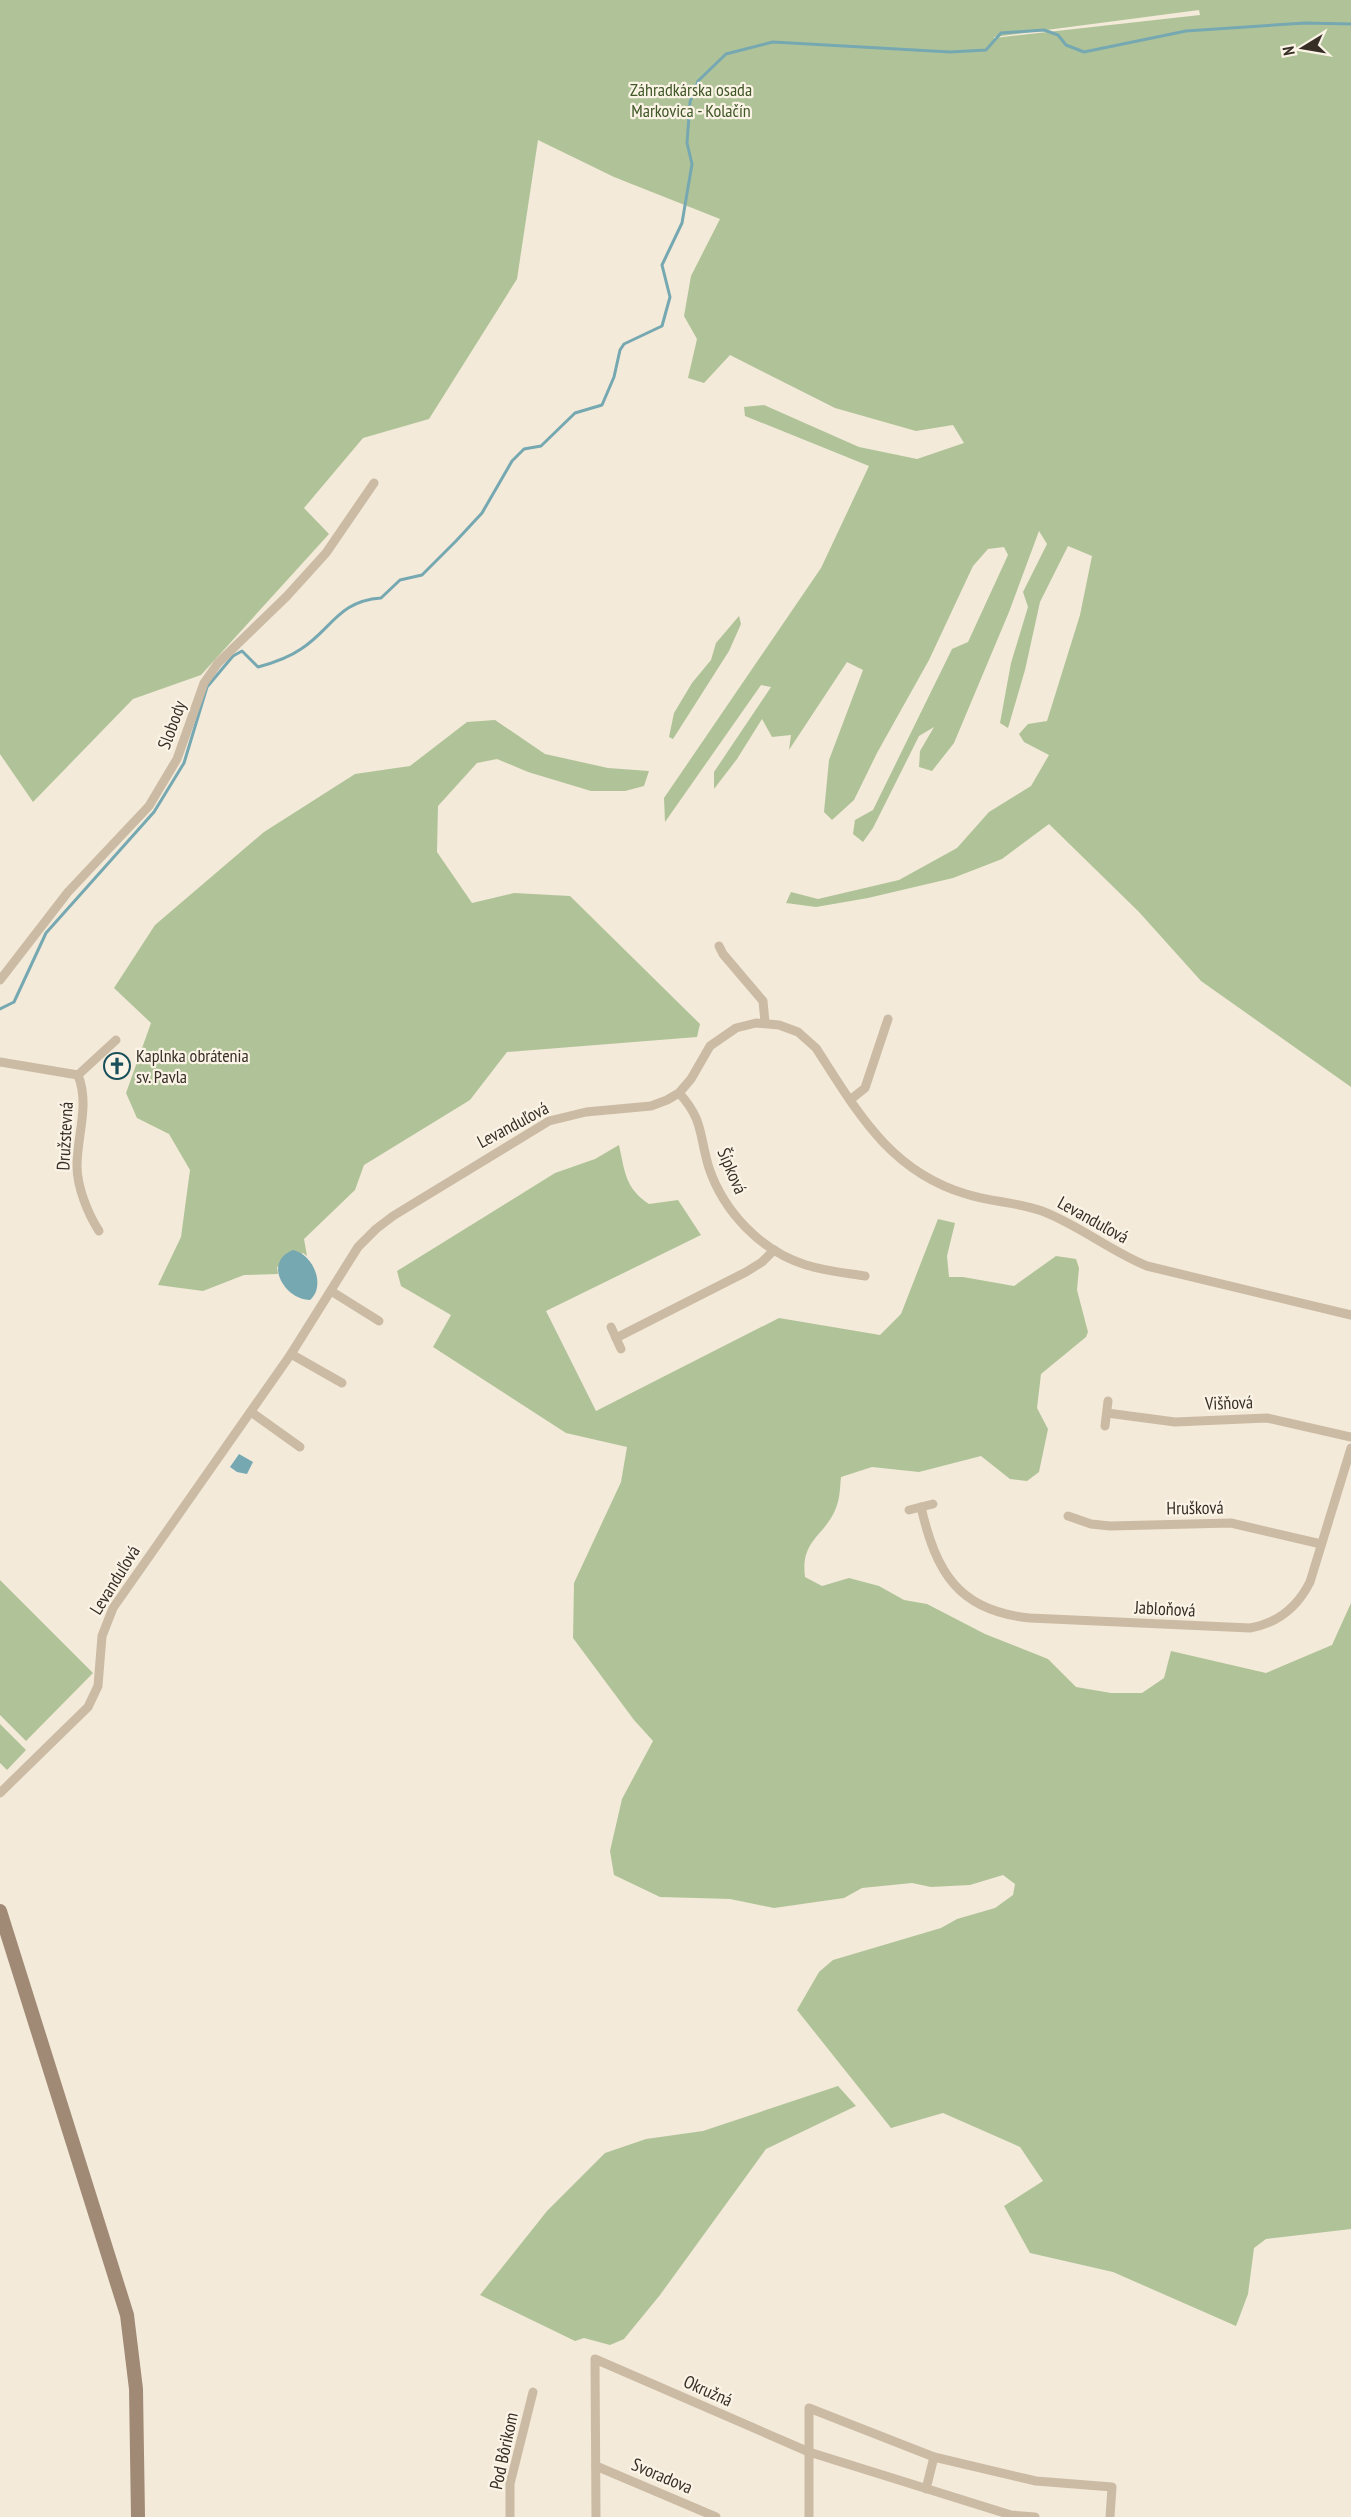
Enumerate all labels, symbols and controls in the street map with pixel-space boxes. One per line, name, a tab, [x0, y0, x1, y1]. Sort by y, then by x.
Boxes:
north arrow	[1273, 18, 1333, 78]
text: N	[1278, 45, 1299, 57]
park label: Záhradkárska osada Markovica - Kolačín	[630, 78, 752, 122]
street label: Slobody	[152, 697, 191, 752]
place label: Kaplnka obrátenia sv. Pavla	[136, 1044, 249, 1088]
church icon: Kaplnka obrátenia sv. Pavla	[102, 1051, 132, 1081]
street label: Levanduľová	[473, 1096, 552, 1153]
street label: Družstevná	[51, 1101, 78, 1171]
street label: Šípková	[712, 1144, 752, 1197]
street label: Levanduľová	[1054, 1191, 1133, 1248]
street label: Višňová	[1204, 1390, 1253, 1415]
street label: Hrušková	[1166, 1496, 1224, 1519]
street label: Levanduľová	[84, 1541, 145, 1619]
street label: Jabloňová	[1133, 1595, 1196, 1622]
street label: Okružná	[680, 2370, 736, 2411]
street label: Pod Bôrikom	[484, 2410, 523, 2492]
street label: Svoradova	[628, 2452, 696, 2499]

